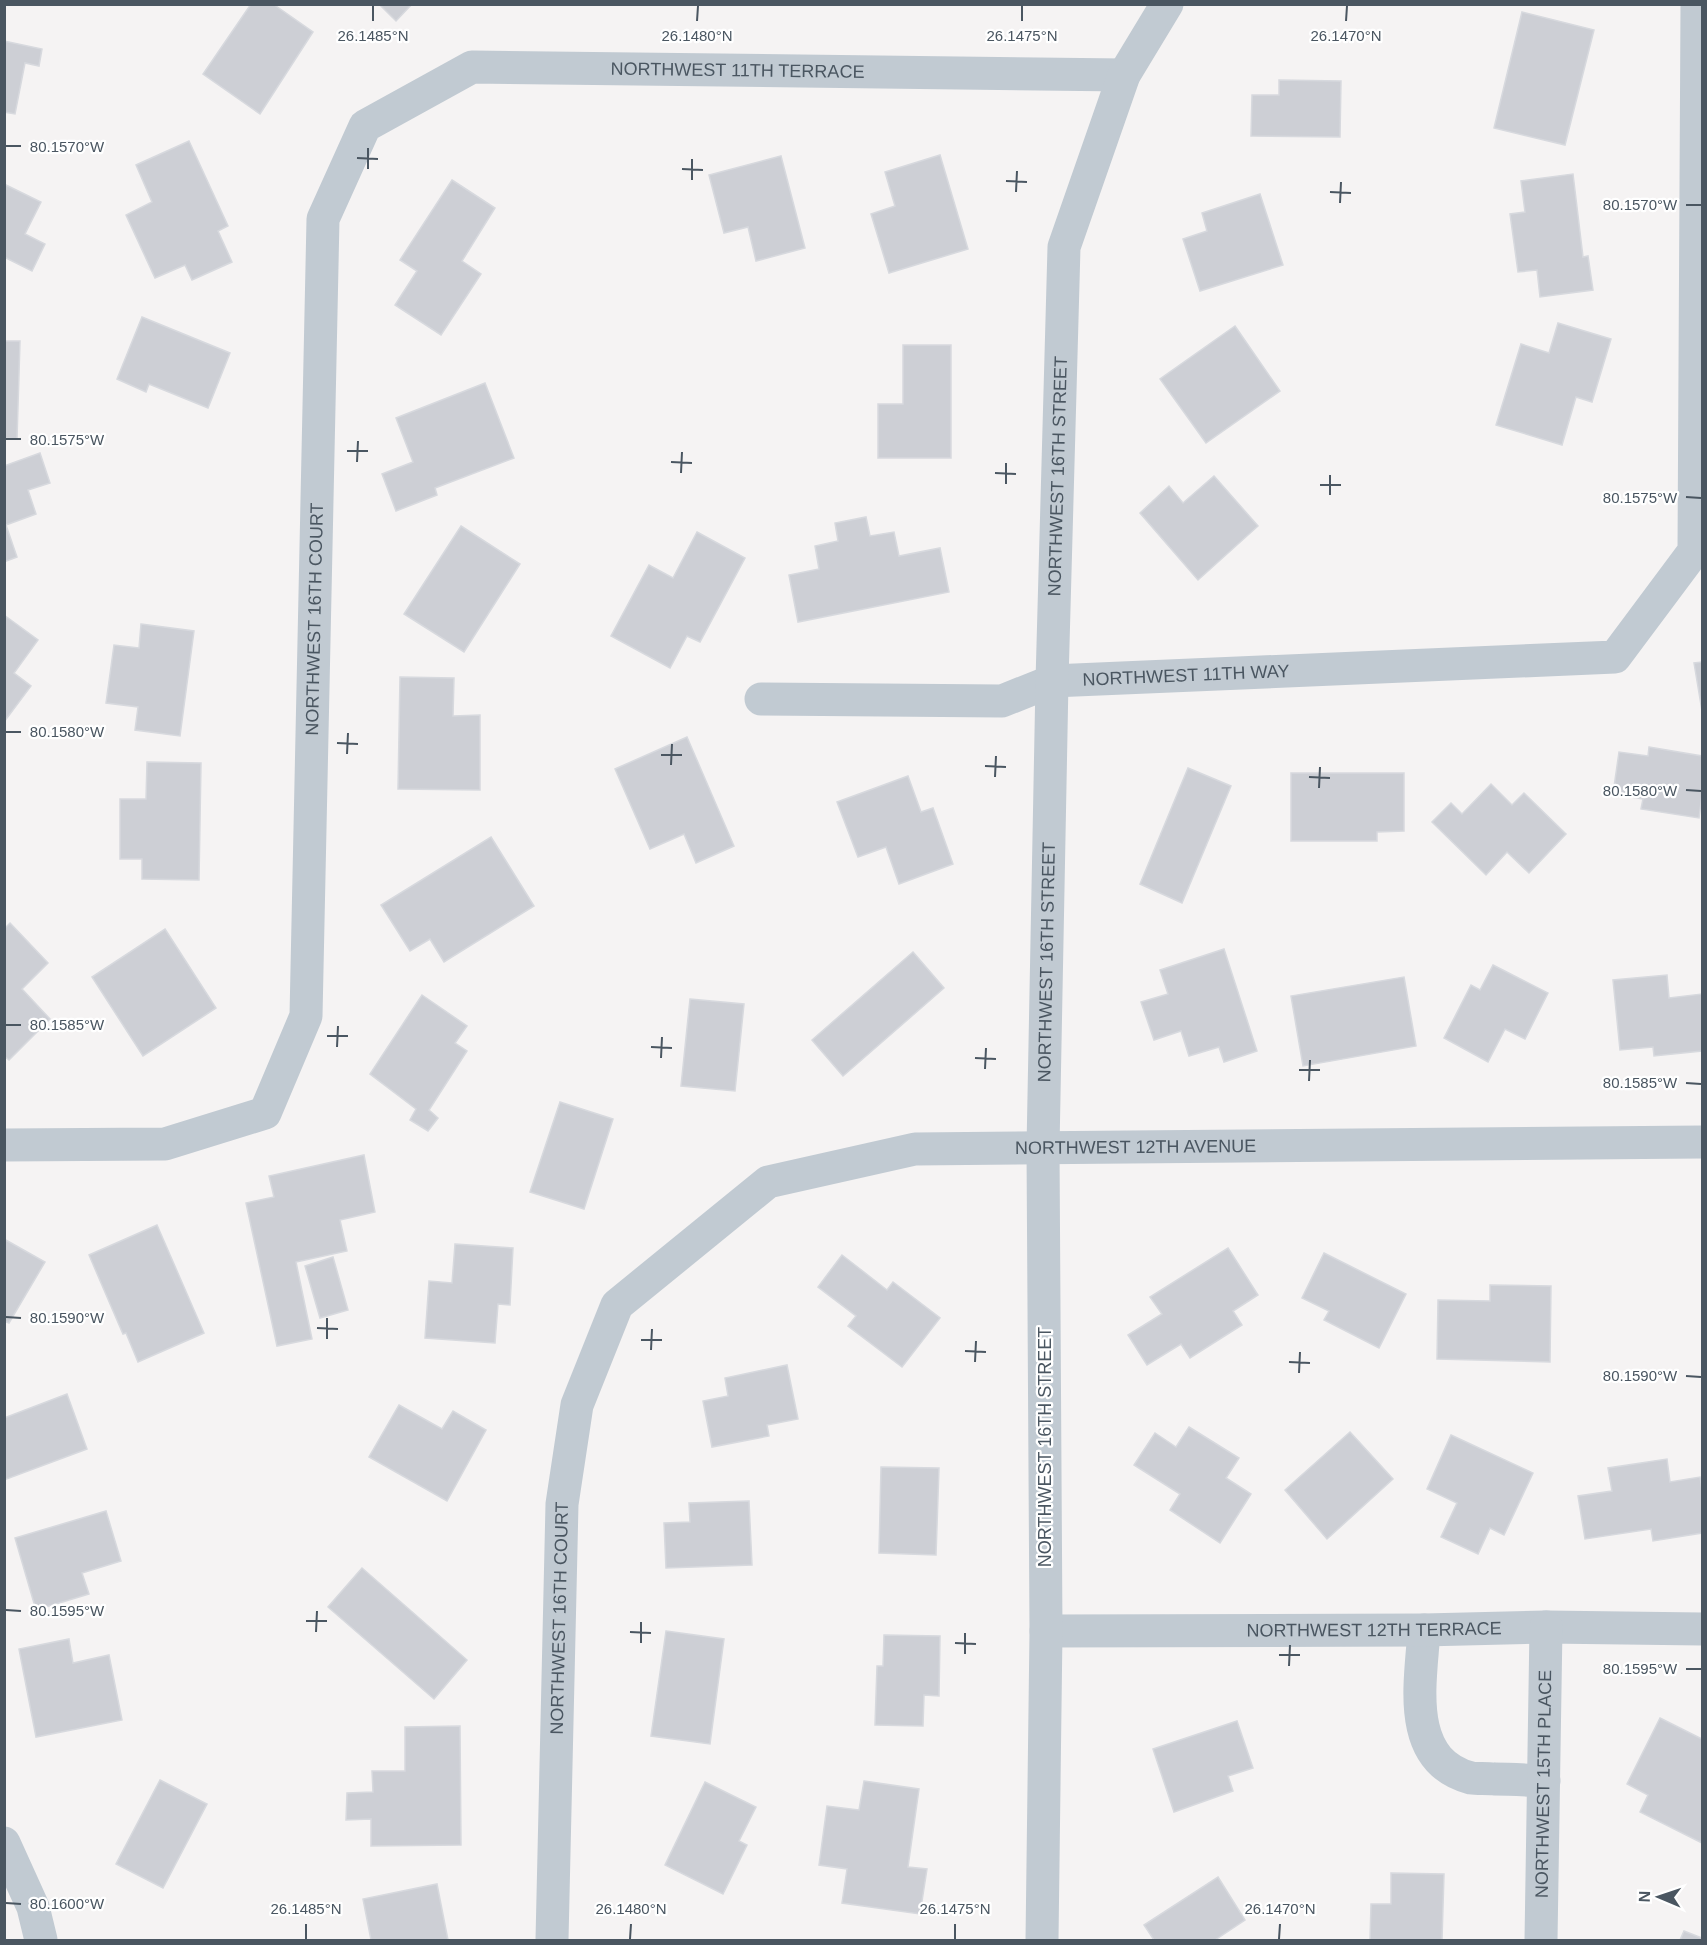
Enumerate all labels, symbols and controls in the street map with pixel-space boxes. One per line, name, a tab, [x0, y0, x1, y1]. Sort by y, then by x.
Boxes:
text: 26.1485°N	[337, 27, 409, 44]
text: 26.1480°N	[661, 27, 733, 44]
text: 26.1475°N	[986, 27, 1058, 44]
text: 26.1470°N	[1310, 27, 1382, 44]
street label: NORTHWEST 11TH TERRACE	[611, 59, 865, 82]
text: 80.1570°W	[30, 138, 105, 155]
text: 80.1570°W	[1603, 196, 1678, 213]
street label: NORTHWEST 16TH STREET	[1044, 356, 1071, 597]
text: 80.1575°W	[30, 431, 105, 448]
text: 80.1575°W	[1603, 489, 1678, 506]
street label: NORTHWEST 16TH COURT	[302, 502, 327, 736]
street label: NORTHWEST 11TH WAY	[1082, 661, 1290, 690]
text: 80.1580°W	[30, 723, 105, 740]
text: 80.1580°W	[1603, 782, 1678, 799]
street label: NORTHWEST 16TH STREET	[1034, 842, 1059, 1082]
text: 80.1585°W	[30, 1016, 105, 1033]
text: 80.1585°W	[1603, 1074, 1678, 1091]
street label: NORTHWEST 12TH AVENUE	[1015, 1136, 1256, 1158]
text: 80.1590°W	[30, 1309, 105, 1326]
street label: NORTHWEST 16TH STREET	[1035, 1327, 1055, 1567]
text: 80.1590°W	[1603, 1367, 1678, 1384]
street label: NORTHWEST 16TH COURT	[547, 1501, 572, 1735]
text: 80.1595°W	[30, 1602, 105, 1619]
street label: NORTHWEST 12TH TERRACE	[1246, 1618, 1502, 1640]
text: 80.1595°W	[1603, 1660, 1678, 1677]
street label: NORTHWEST 15TH PLACE	[1532, 1670, 1555, 1898]
north arrow	[1629, 1867, 1689, 1927]
text: N	[1636, 1890, 1653, 1903]
text: 80.1600°W	[30, 1895, 105, 1912]
text: 26.1485°N	[270, 1900, 342, 1917]
text: 26.1480°N	[595, 1900, 667, 1917]
text: 26.1475°N	[919, 1900, 991, 1917]
text: 26.1470°N	[1244, 1900, 1316, 1917]

